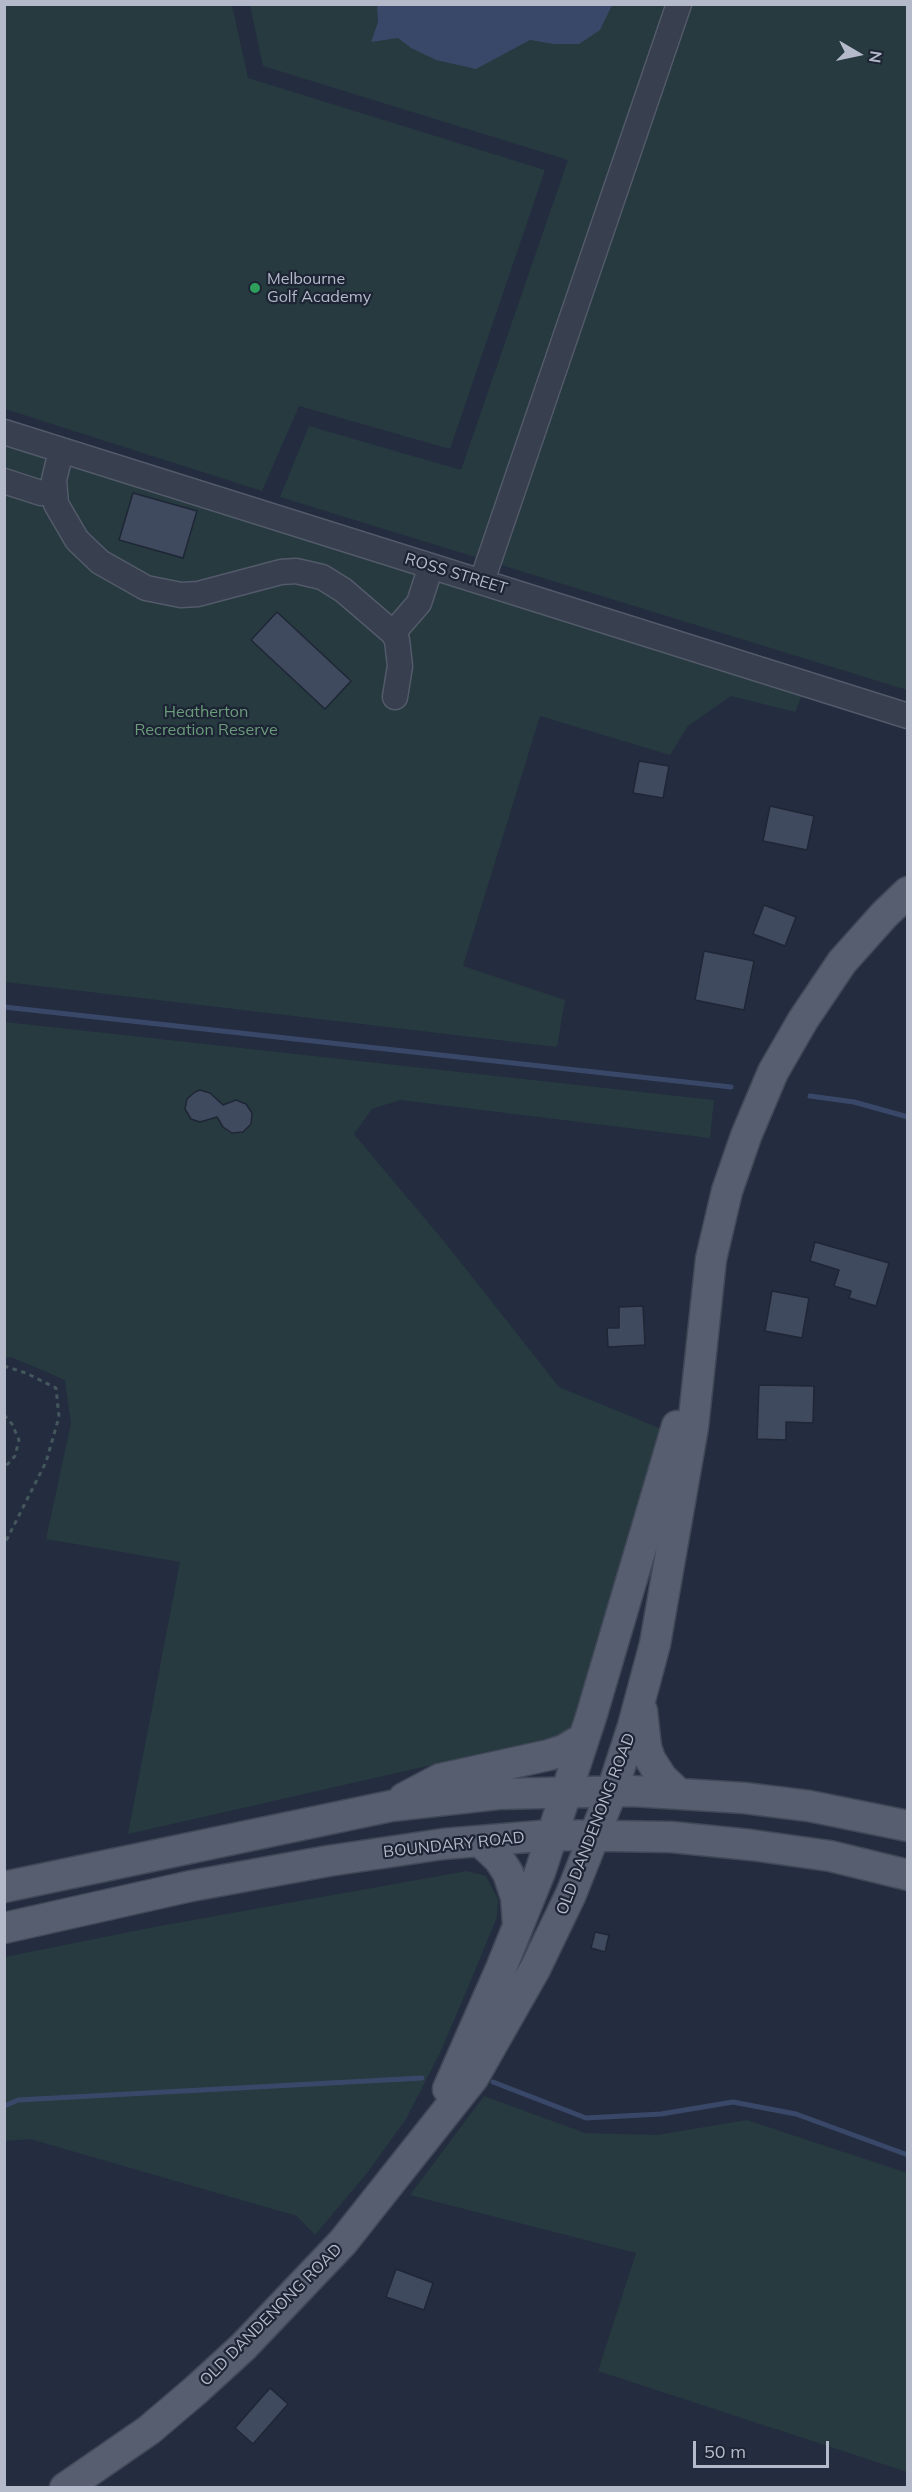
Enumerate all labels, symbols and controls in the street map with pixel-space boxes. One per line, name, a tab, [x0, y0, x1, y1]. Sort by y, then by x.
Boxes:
north arrow	[828, 24, 888, 84]
text: N	[865, 49, 887, 64]
place label: Melbourne Golf Academy	[267, 269, 371, 307]
marker: Melbourne Golf Academy	[248, 281, 262, 295]
street label: ROSS STREET	[402, 549, 510, 599]
park label: Heatherton Recreation Reserve	[134, 702, 278, 740]
street label: OLD DANDENONG ROAD	[552, 1730, 640, 1918]
street label: BOUNDARY ROAD	[382, 1828, 526, 1862]
street label: OLD DANDENONG ROAD	[196, 2240, 346, 2390]
scale bar	[696, 2429, 832, 2467]
text: 50 m	[704, 2440, 746, 2463]

